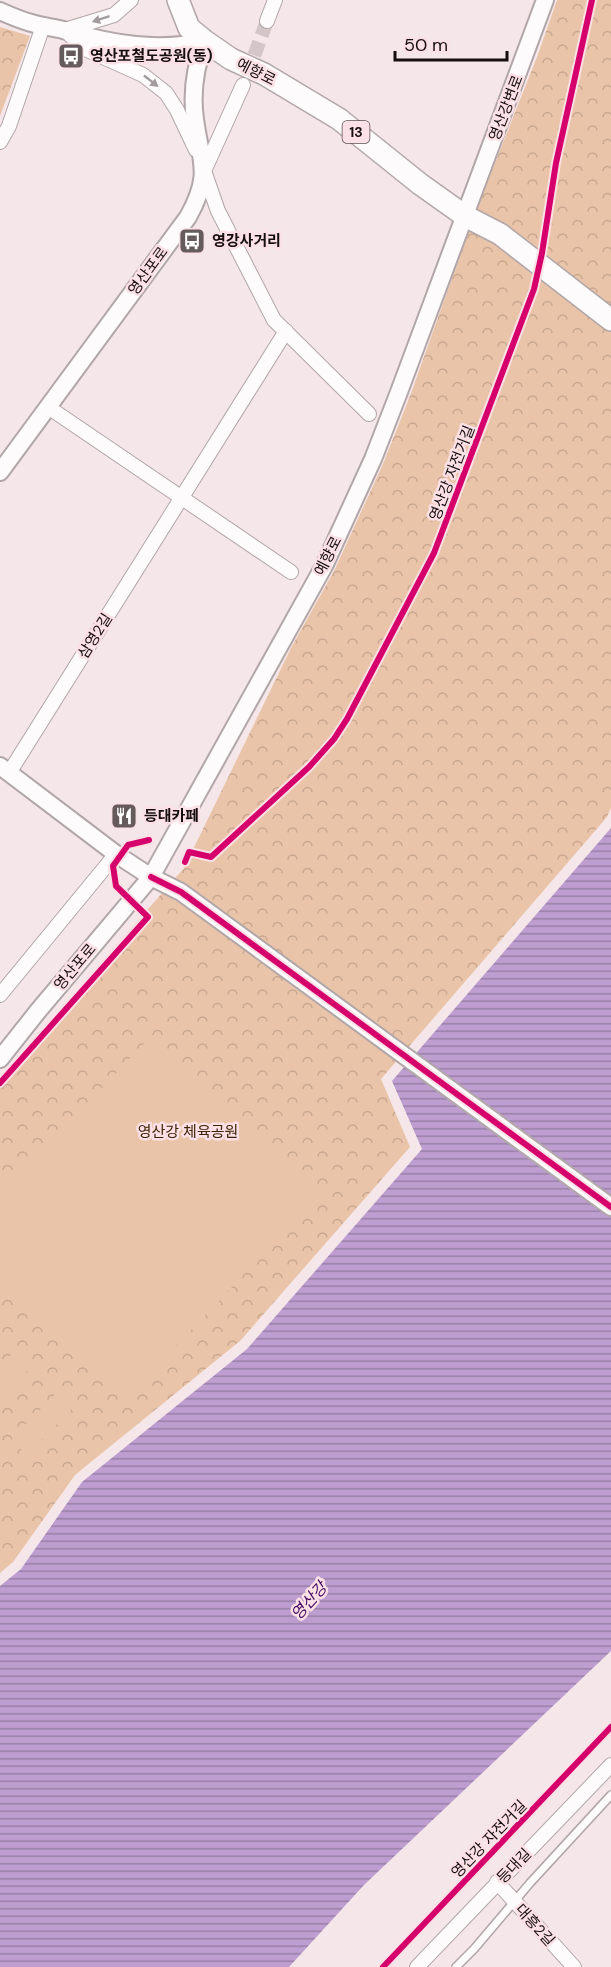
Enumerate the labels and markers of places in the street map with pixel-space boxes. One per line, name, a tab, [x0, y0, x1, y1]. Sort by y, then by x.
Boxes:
bus stop icon: 영산포철도공원(동)	[56, 41, 86, 71]
place label: 영산포철도공원(동)	[90, 46, 213, 66]
bus stop icon: 영강사거리	[177, 226, 207, 256]
place label: 영강사거리	[212, 231, 281, 251]
restaurant icon: 등대카페	[109, 801, 139, 831]
place label: 등대카페	[144, 806, 199, 826]

